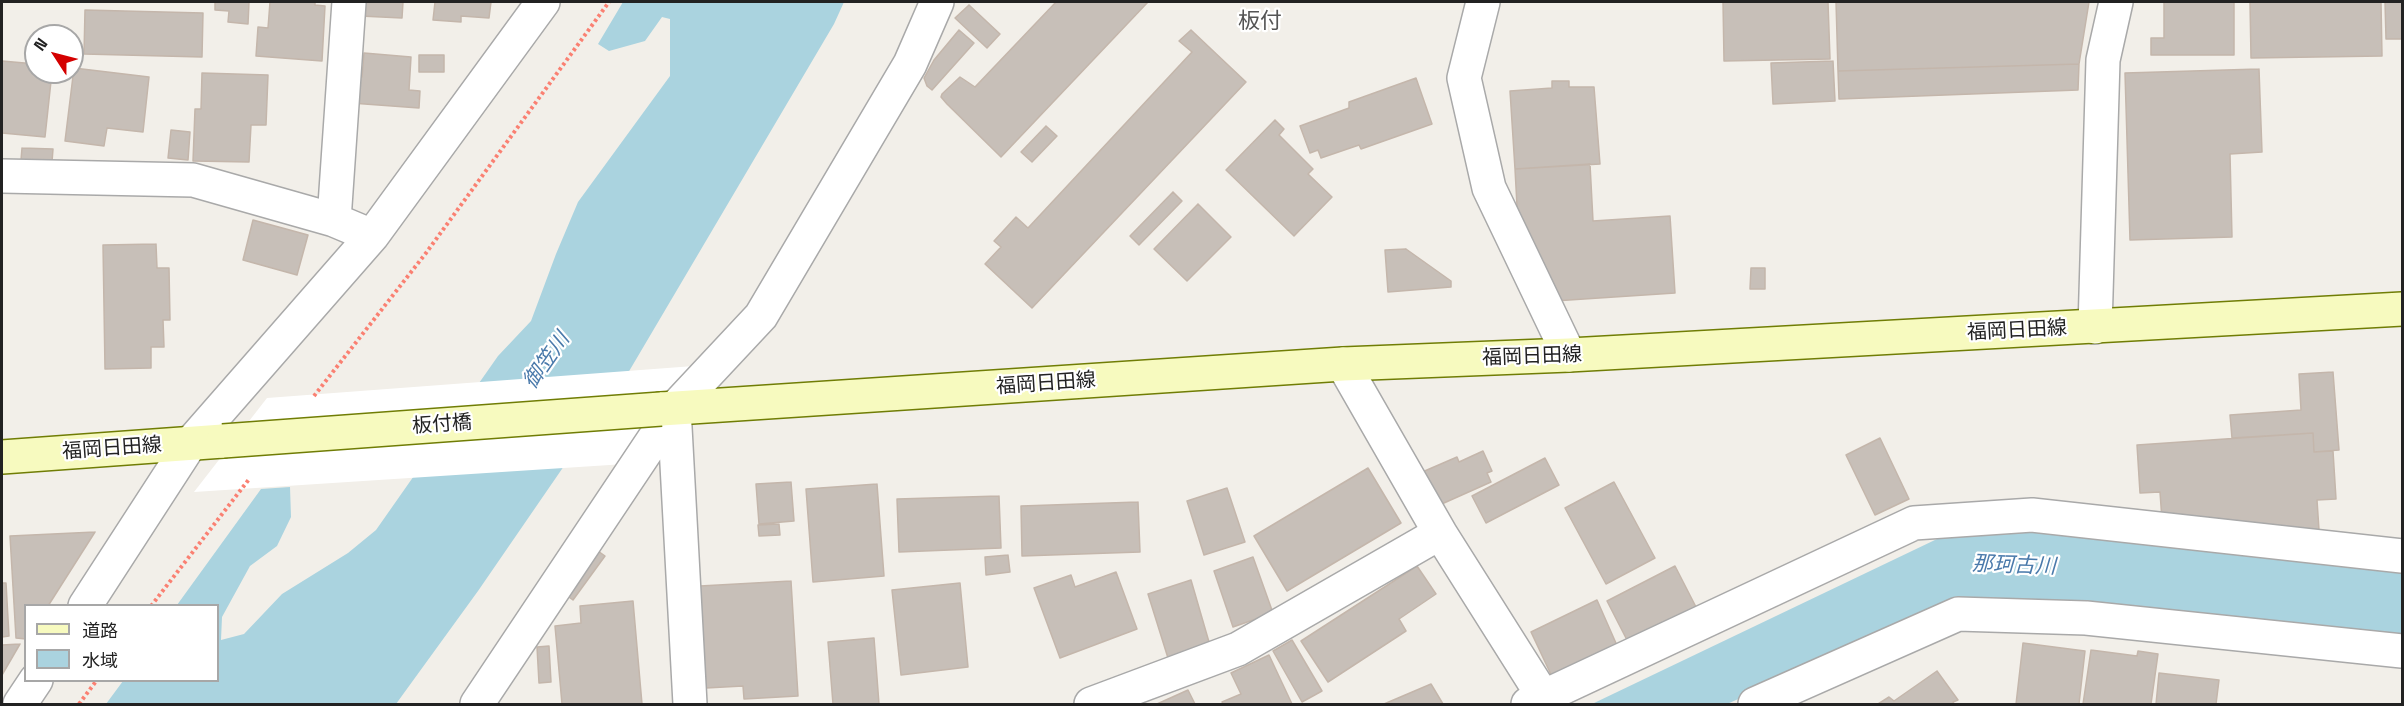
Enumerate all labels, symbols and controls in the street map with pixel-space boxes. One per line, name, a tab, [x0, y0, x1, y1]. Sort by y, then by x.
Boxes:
district label: 板付	[1238, 9, 1282, 35]
north arrow	[24, 24, 84, 84]
text: N	[29, 34, 52, 55]
street label: 福岡日田線	[1966, 316, 2068, 346]
water label: 御笠川	[519, 328, 575, 394]
street label: 福岡日田線	[1482, 343, 1582, 371]
street label: 福岡日田線	[995, 369, 1097, 399]
street label: 板付橋	[411, 411, 473, 439]
street label: 福岡日田線	[61, 434, 163, 464]
water label: 那珂古川	[1972, 552, 2056, 580]
legend	[24, 604, 219, 682]
text: 道路	[82, 619, 118, 642]
text: 水域	[82, 649, 118, 672]

